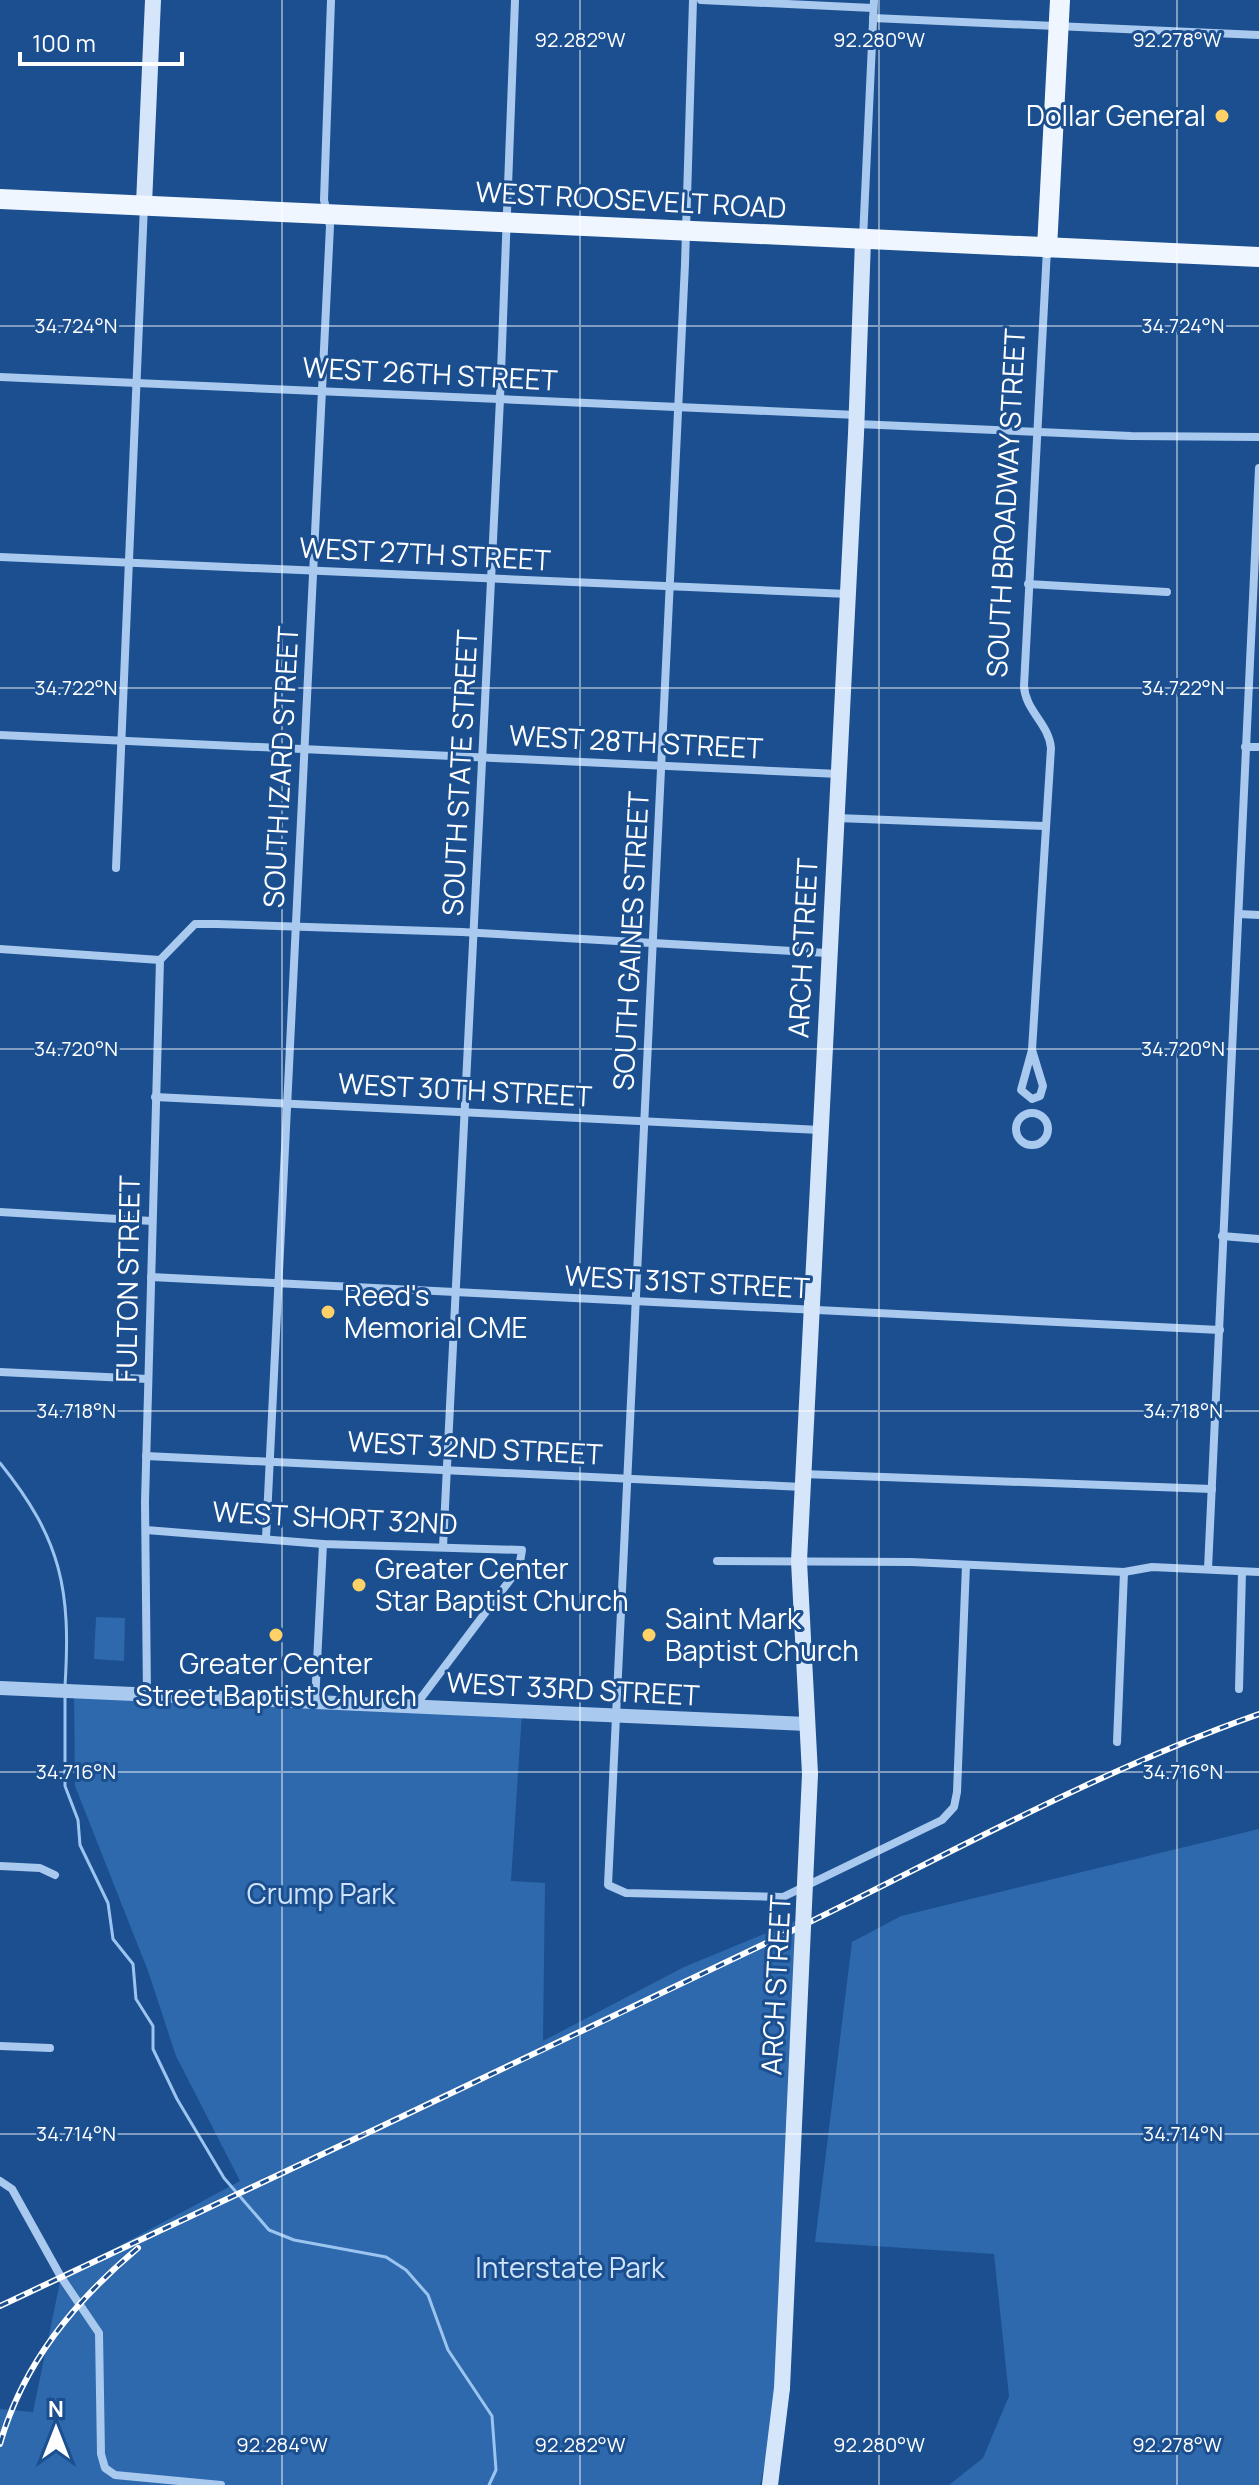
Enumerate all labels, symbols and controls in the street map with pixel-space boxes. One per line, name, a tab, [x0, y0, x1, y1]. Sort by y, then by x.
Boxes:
scale bar	[20, 16, 182, 66]
text: 100 m	[32, 26, 96, 59]
text: 92.282°W	[535, 26, 626, 53]
text: 92.280°W	[833, 26, 925, 53]
text: 92.278°W	[1132, 26, 1222, 53]
place label: Dollar General	[1026, 96, 1206, 134]
marker: Dollar General	[1213, 107, 1231, 125]
street label: WEST ROOSEVELT ROAD	[475, 172, 787, 226]
text: 34.724°N	[34, 312, 118, 339]
text: 34.724°N	[1141, 312, 1225, 339]
street label: SOUTH BROADWAY STREET	[977, 327, 1033, 678]
street label: WEST 26TH STREET	[302, 347, 559, 399]
street label: WEST 27TH STREET	[298, 527, 552, 579]
street label: SOUTH IZARD STREET	[254, 625, 306, 909]
street label: SOUTH STATE STREET	[433, 629, 485, 917]
text: 34.722°N	[34, 674, 118, 701]
text: 34.722°N	[1141, 674, 1225, 701]
street label: WEST 28TH STREET	[508, 715, 764, 767]
street label: SOUTH GAINES STREET	[603, 790, 657, 1092]
street label: ARCH STREET	[778, 857, 826, 1039]
text: 34.720°N	[34, 1035, 118, 1062]
text: 34.720°N	[1141, 1035, 1225, 1062]
street label: WEST 30TH STREET	[337, 1063, 593, 1115]
street label: FULTON STREET	[106, 1175, 148, 1383]
street label: WEST 31ST STREET	[563, 1256, 811, 1306]
place label: Reed's Memorial CME	[344, 1276, 528, 1346]
marker: Reed's Memorial CME	[319, 1303, 337, 1321]
text: 34.718°N	[36, 1397, 116, 1424]
text: 34.718°N	[1143, 1397, 1223, 1424]
street label: WEST 32ND STREET	[347, 1421, 604, 1473]
street label: WEST SHORT 32ND	[212, 1492, 459, 1542]
place label: Greater Center Star Baptist Church	[375, 1549, 629, 1619]
marker: Greater Center Star Baptist Church	[350, 1576, 368, 1594]
place label: Saint Mark Baptist Church	[665, 1599, 859, 1669]
marker: Greater Center Street Baptist Church	[267, 1626, 285, 1644]
marker: Saint Mark Baptist Church	[640, 1626, 658, 1644]
place label: Greater Center Street Baptist Church	[135, 1644, 417, 1714]
street label: WEST 33RD STREET	[446, 1662, 701, 1714]
text: 34.716°N	[36, 1758, 116, 1785]
text: 34.716°N	[1143, 1758, 1223, 1785]
park label: Crump Park	[247, 1874, 396, 1912]
street label: ARCH STREET	[751, 1894, 799, 2076]
text: 34.714°N	[36, 2120, 116, 2147]
text: 34.714°N	[1143, 2120, 1223, 2147]
park label: Interstate Park	[475, 2248, 666, 2286]
north arrow	[16, 2389, 96, 2469]
text: N	[48, 2394, 64, 2424]
text: 92.284°W	[236, 2431, 328, 2458]
text: 92.282°W	[535, 2431, 626, 2458]
text: 92.280°W	[833, 2431, 925, 2458]
text: 92.278°W	[1132, 2431, 1222, 2458]

